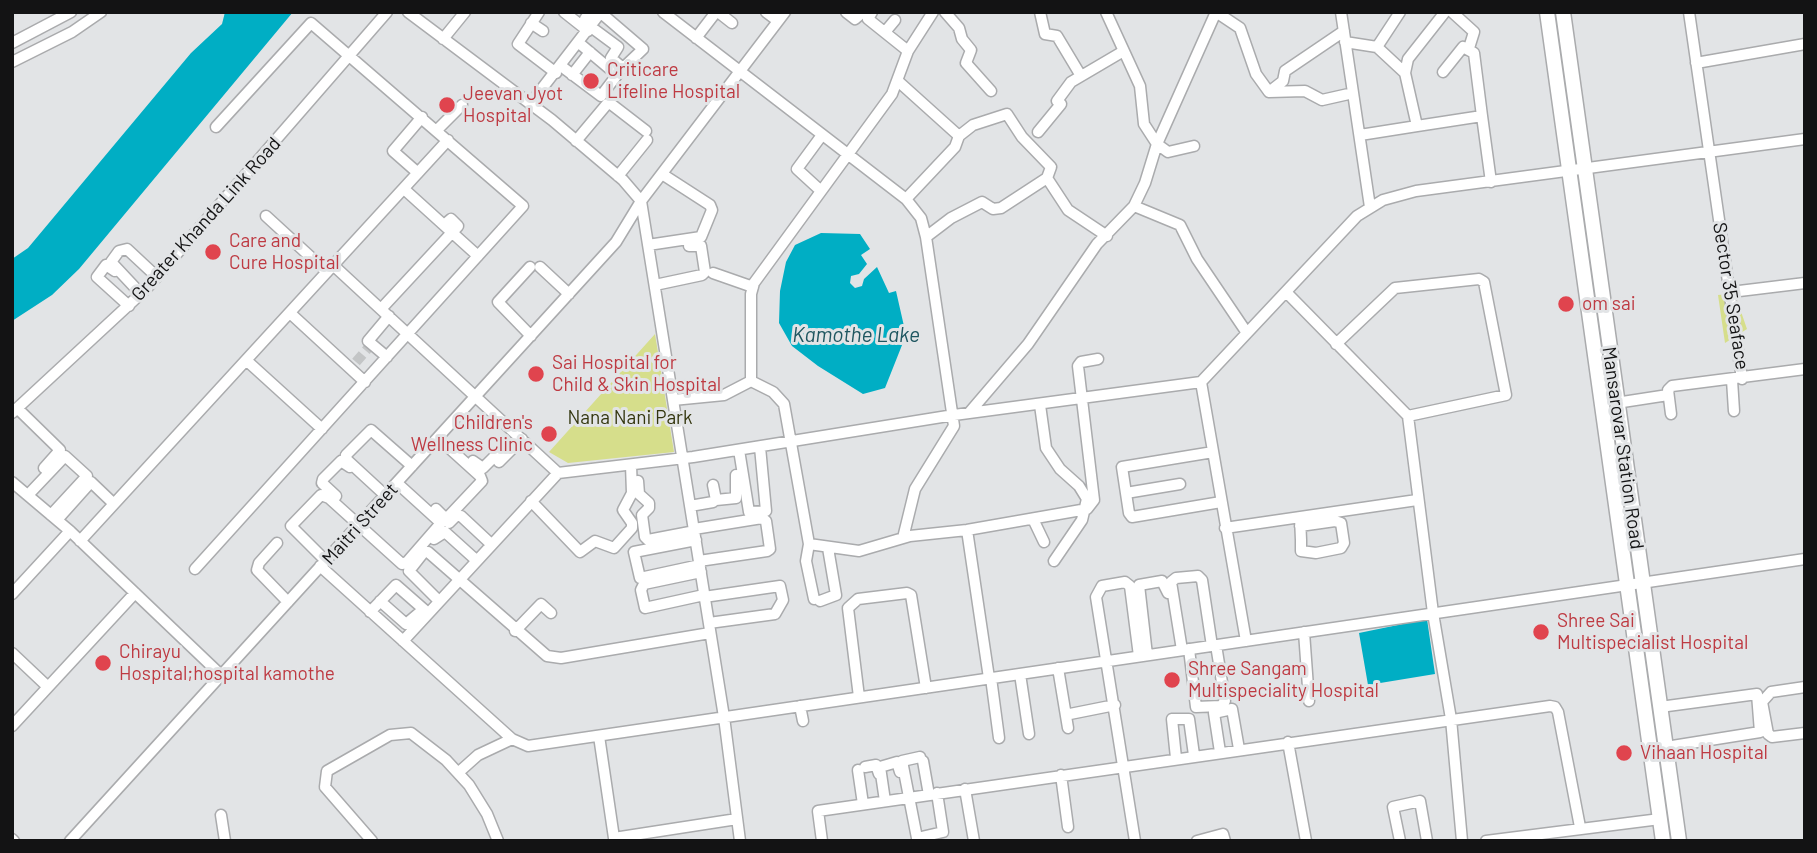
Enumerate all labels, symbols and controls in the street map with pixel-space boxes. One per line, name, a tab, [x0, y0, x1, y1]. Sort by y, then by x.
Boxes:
place label: Criticare Lifeline Hospital	[607, 59, 740, 103]
marker: Criticare Lifeline Hospital	[581, 71, 601, 91]
place label: Jeevan Jyot Hospital	[463, 83, 563, 127]
marker: Jeevan Jyot Hospital	[437, 95, 457, 115]
street label: Greater Khanda Link Road	[126, 132, 286, 306]
street label: Sector 35 Seaface	[1708, 221, 1754, 371]
place label: Care and Cure Hospital	[229, 230, 340, 274]
marker: Care and Cure Hospital	[203, 242, 223, 262]
place label: om sai	[1582, 293, 1636, 315]
marker: om sai	[1556, 294, 1576, 314]
water label: Kamothe Lake	[792, 322, 920, 348]
street label: Mansarovar Station Road	[1597, 345, 1649, 551]
place label: Sai Hospital for Child & Skin Hospital	[552, 352, 721, 396]
marker: Sai Hospital for Child & Skin Hospital	[526, 364, 546, 384]
park label: Nana Nani Park	[567, 407, 693, 429]
place label: Children's Wellness Clinic	[411, 412, 533, 456]
marker: Children's Wellness Clinic	[539, 424, 559, 444]
street label: Maitri Street	[317, 478, 403, 570]
place label: Shree Sai Multispecialist Hospital	[1557, 610, 1748, 654]
marker: Shree Sai Multispecialist Hospital	[1531, 622, 1551, 642]
place label: Chirayu Hospital;hospital kamothe	[119, 641, 335, 685]
marker: Chirayu Hospital;hospital kamothe	[93, 653, 113, 673]
place label: Shree Sangam Multispeciality Hospital	[1188, 658, 1379, 702]
marker: Shree Sangam Multispeciality Hospital	[1162, 670, 1182, 690]
place label: Vihaan Hospital	[1640, 742, 1768, 764]
marker: Vihaan Hospital	[1614, 743, 1634, 763]

